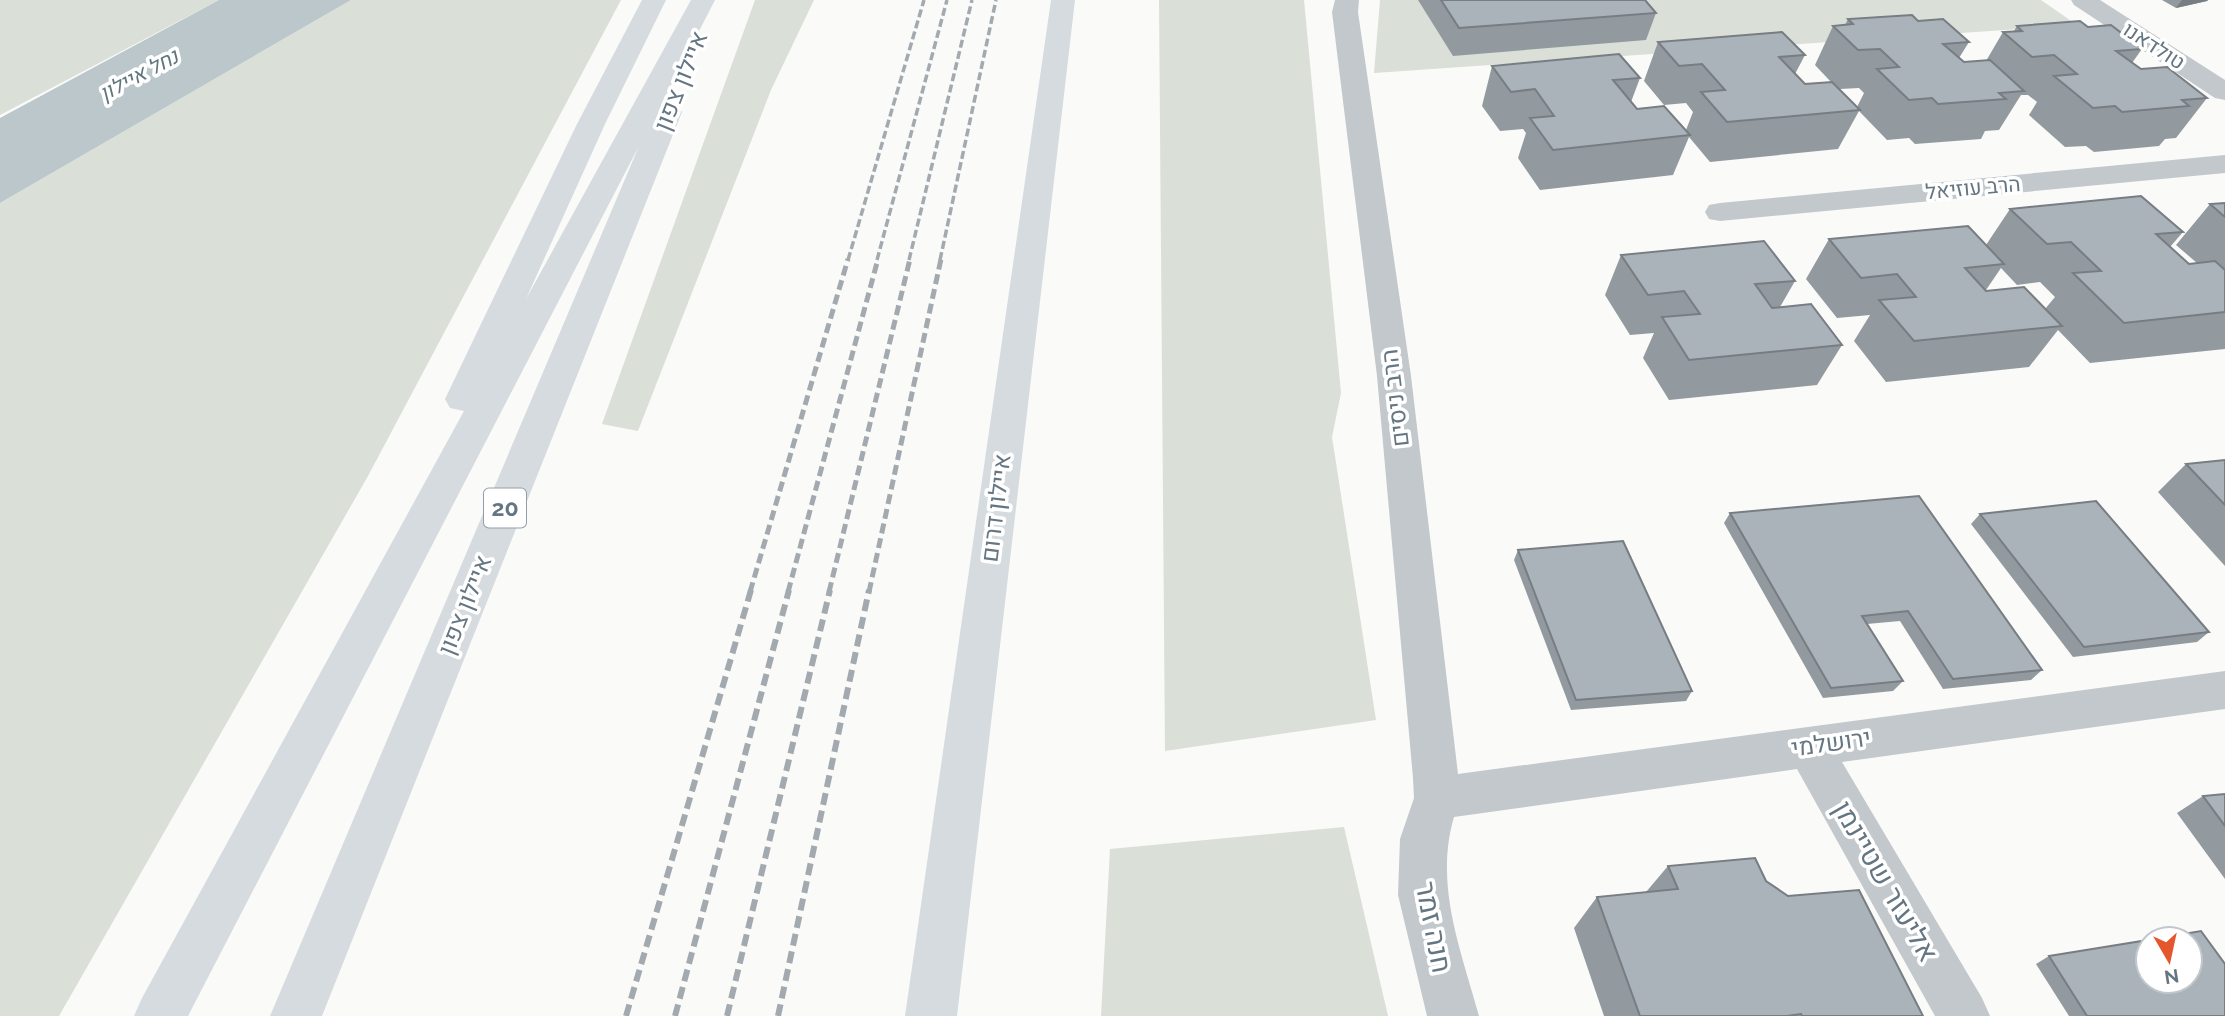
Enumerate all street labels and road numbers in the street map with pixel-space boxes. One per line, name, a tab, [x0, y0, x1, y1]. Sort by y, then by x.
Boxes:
street label: טולדאנו	[2119, 17, 2190, 75]
street label: איילון צפון	[648, 27, 714, 135]
street label: הרב עוזיאל	[1924, 171, 2022, 204]
street label: הרב ניסים	[1374, 347, 1415, 449]
street label: איילון דרום	[974, 452, 1017, 564]
road number: 20	[484, 488, 526, 528]
street label: איילון צפון	[432, 551, 498, 659]
street label: ירושלמי	[1789, 723, 1873, 762]
street label: אליעזר שטיינמן	[1826, 795, 1945, 968]
street label: חנה זמר	[1409, 879, 1458, 975]

